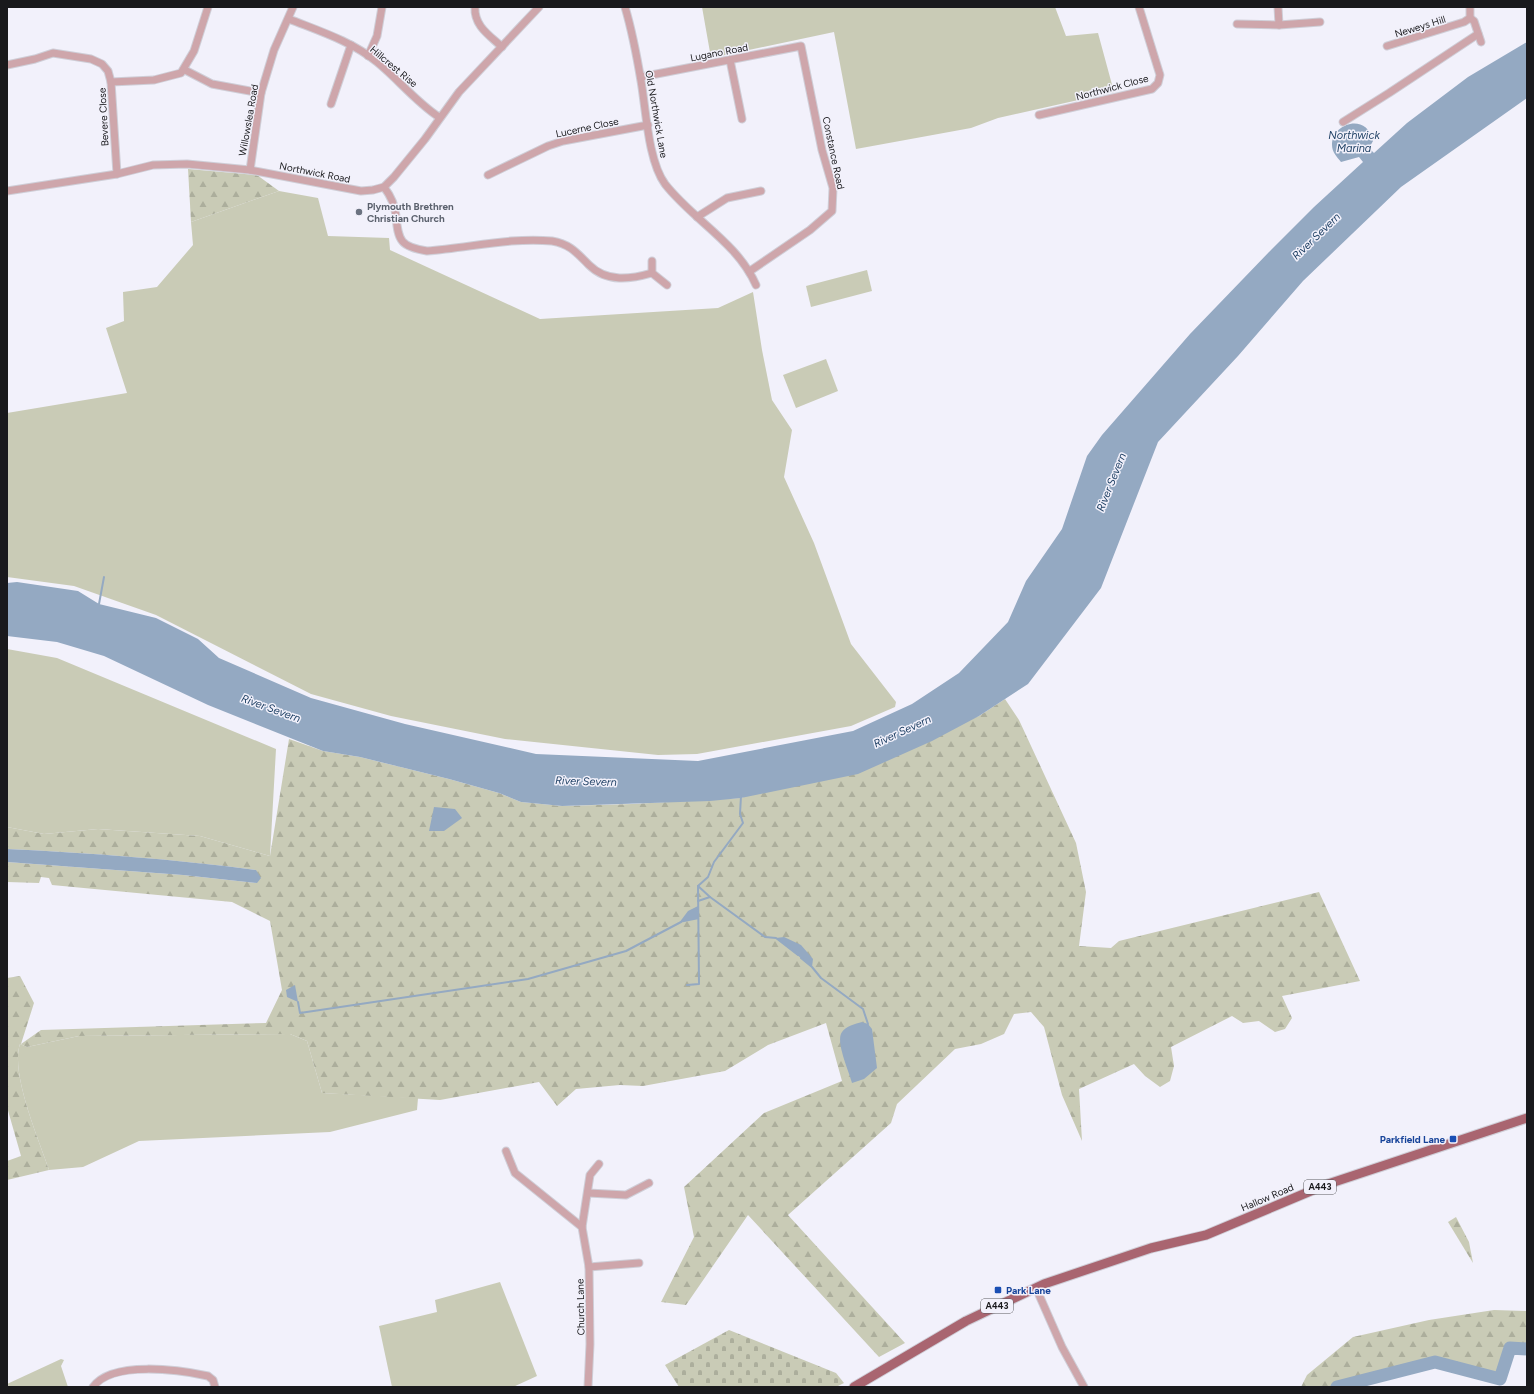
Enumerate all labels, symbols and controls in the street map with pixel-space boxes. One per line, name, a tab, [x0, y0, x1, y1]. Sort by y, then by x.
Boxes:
street label: Neweys Hill	[1393, 13, 1447, 40]
street label: Lugano Road	[689, 40, 749, 64]
street label: Hillcrest Rise	[367, 43, 421, 90]
street label: Old Northwick Lane	[642, 69, 671, 159]
street label: Northwick Close	[1074, 71, 1150, 103]
street label: Willowslea Road	[236, 83, 261, 157]
street label: Bevere Close	[95, 87, 112, 147]
street label: Lucerne Close	[555, 114, 620, 140]
street label: Constance Road	[819, 116, 848, 191]
water label: Northwick Marina	[1328, 129, 1380, 155]
street label: Northwick Road	[278, 159, 352, 186]
place label: Plymouth Brethren Christian Church	[367, 200, 454, 225]
marker: Plymouth Brethren Christian Church	[354, 207, 364, 217]
water label: River Severn	[1290, 210, 1343, 262]
water label: River Severn	[1094, 451, 1129, 513]
water label: River Severn	[240, 692, 302, 725]
water label: River Severn	[871, 713, 933, 750]
water label: River Severn	[555, 774, 617, 789]
place label: Parkfield Lane	[1380, 1133, 1445, 1146]
marker: Parkfield Lane	[1448, 1134, 1458, 1144]
street label: Hallow Road	[1239, 1180, 1296, 1214]
road number: A443	[1304, 1180, 1336, 1194]
street label: Church Lane	[573, 1278, 587, 1335]
place label: Park Lane	[1006, 1284, 1051, 1297]
marker: Park Lane	[993, 1285, 1003, 1295]
road number: A443	[981, 1299, 1013, 1313]

